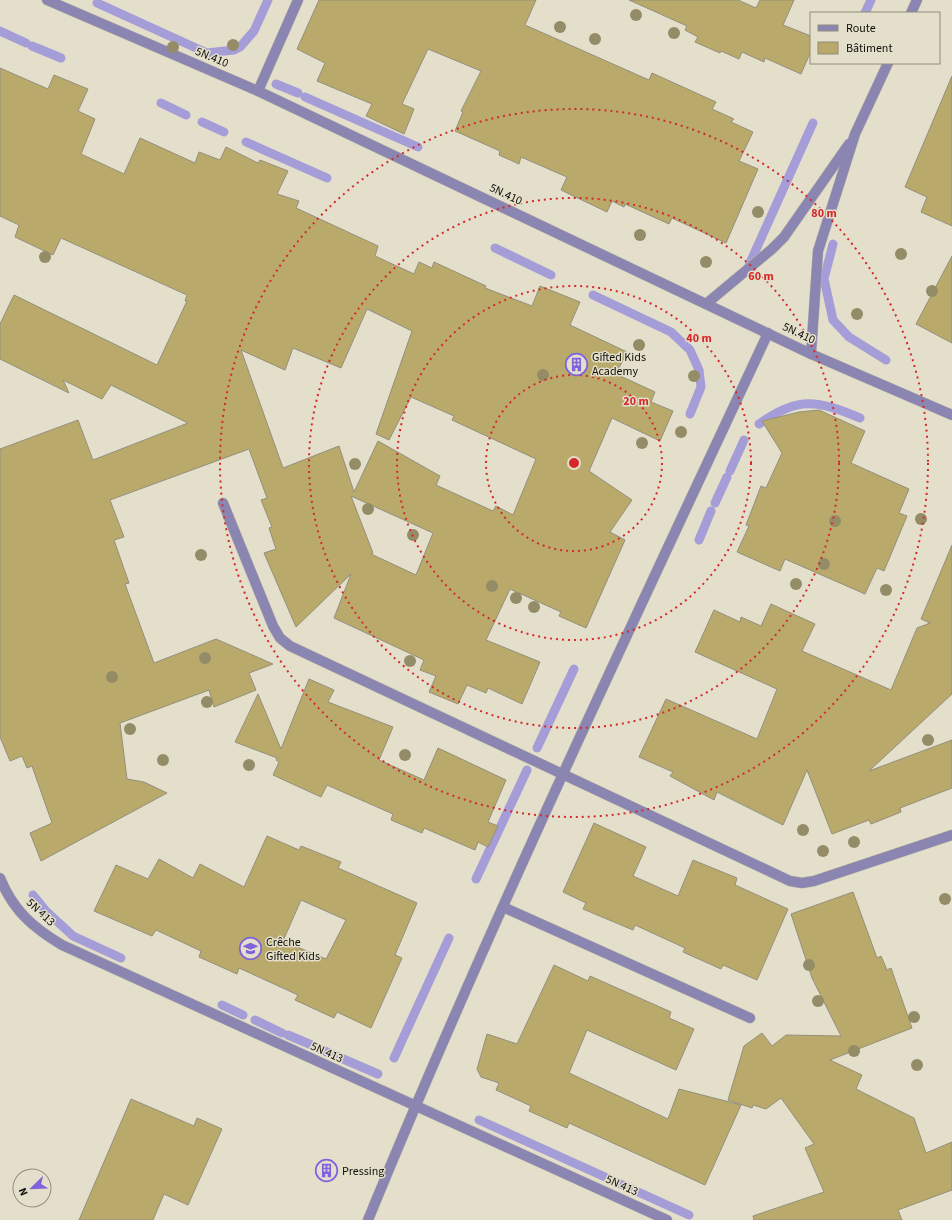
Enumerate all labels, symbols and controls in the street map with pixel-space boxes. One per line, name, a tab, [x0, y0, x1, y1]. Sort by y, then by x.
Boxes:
legend	[810, 12, 940, 64]
text: Route	[846, 20, 876, 37]
text: Bâtiment	[846, 40, 892, 57]
street label: 5N.410	[193, 43, 231, 72]
street label: 5N.410	[487, 179, 525, 209]
text: 80 m	[811, 205, 837, 222]
text: 60 m	[748, 268, 774, 285]
street label: 5N.410	[780, 318, 818, 348]
text: 40 m	[686, 330, 712, 347]
place label: Gifted Kids Academy	[592, 349, 646, 380]
building icon: Gifted Kids Academy	[563, 351, 589, 377]
text: 20 m	[623, 393, 649, 410]
centre of rings	[567, 456, 581, 470]
street label: 5N 413	[22, 895, 59, 930]
place label: Crêche Gifted Kids	[266, 934, 320, 965]
school or university icon: Crêche Gifted Kids	[237, 936, 263, 962]
street label: 5N 413	[308, 1038, 346, 1067]
building icon: Pressing	[314, 1158, 340, 1184]
place label: Pressing	[342, 1163, 384, 1180]
north arrow	[12, 1168, 52, 1208]
street label: 5N 413	[603, 1171, 641, 1200]
text: N	[15, 1185, 32, 1198]

